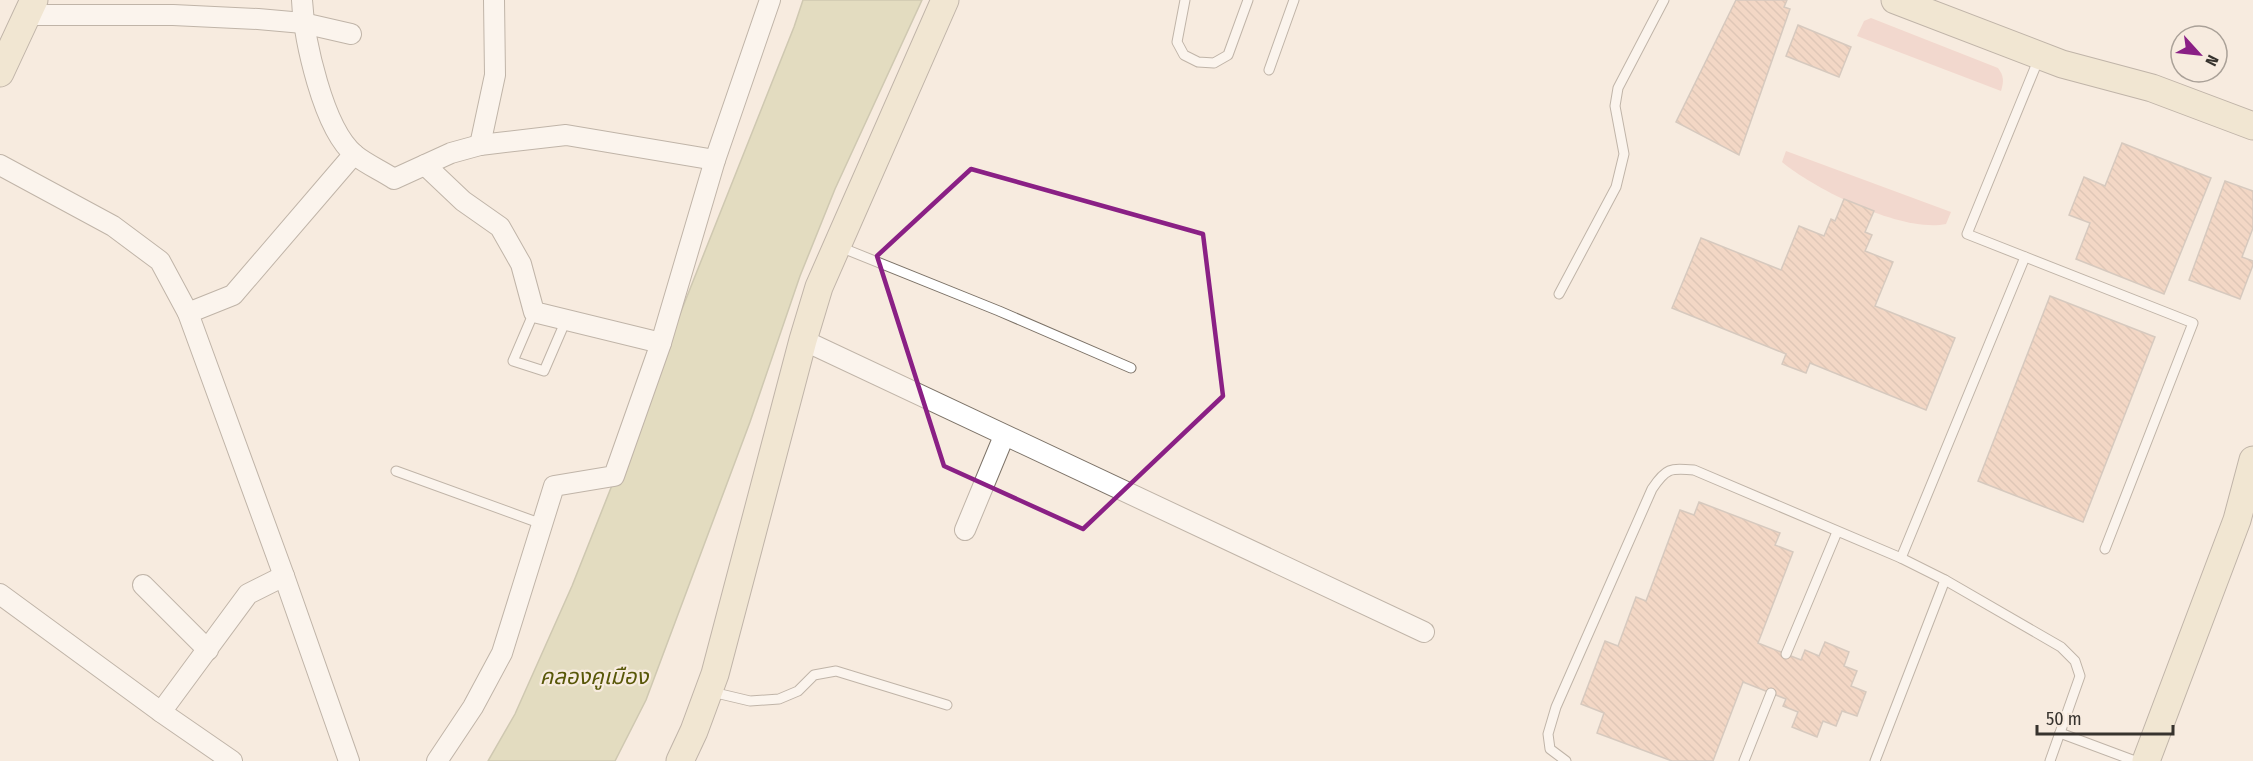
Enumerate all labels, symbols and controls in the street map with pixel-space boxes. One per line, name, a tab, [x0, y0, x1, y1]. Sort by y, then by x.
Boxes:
north arrow	[2169, 24, 2229, 84]
text: N	[2201, 52, 2223, 69]
water label: คลองคูเมือง	[540, 663, 649, 690]
scale bar	[2037, 698, 2174, 736]
text: 50 m	[2046, 708, 2082, 730]

